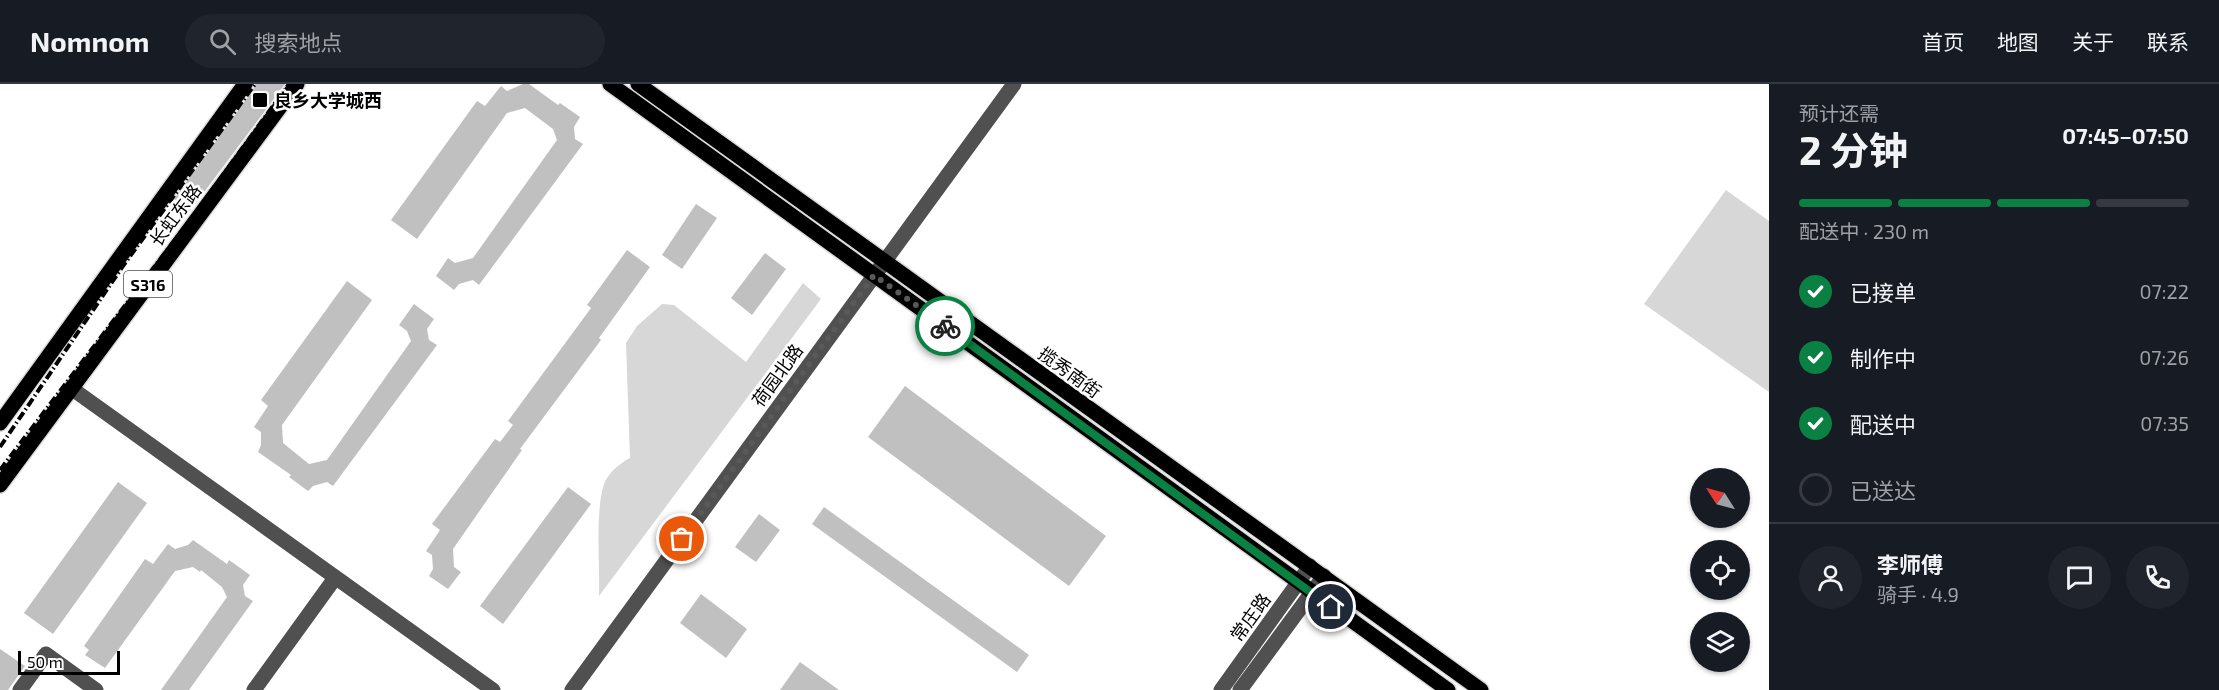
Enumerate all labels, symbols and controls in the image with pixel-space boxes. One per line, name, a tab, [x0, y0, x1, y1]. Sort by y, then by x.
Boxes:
search box	[185, 14, 605, 68]
text: Nomnom	[30, 24, 149, 58]
icon: search	[206, 25, 239, 58]
text: 搜索地点	[254, 29, 342, 55]
text: 首页	[1922, 29, 1964, 54]
text: 地图	[1997, 29, 2039, 54]
text: 关于	[2072, 29, 2114, 54]
text: 联系	[2147, 29, 2189, 54]
place label: 良乡大学城西	[274, 89, 382, 111]
marker: 良乡大学城西	[251, 91, 269, 109]
text: 预计还需	[1799, 101, 1879, 125]
text: 07:45–07:50	[2062, 122, 2189, 148]
text: 2 分钟	[1799, 126, 1908, 173]
street label: 长虹东路	[145, 180, 205, 250]
text: 配送中 · 230 m	[1799, 219, 1929, 243]
road number: S316	[124, 271, 172, 297]
icon: check	[1799, 275, 1832, 308]
text: 已接单	[1850, 279, 1916, 305]
text: 07:22	[2140, 279, 2189, 303]
courier	[915, 296, 975, 356]
icon: bike	[929, 310, 962, 343]
street label: 荷园北路	[747, 339, 807, 411]
icon: check	[1799, 341, 1832, 374]
street label: 揽秀南街	[1034, 342, 1106, 402]
text: 制作中	[1850, 345, 1916, 371]
text: 07:26	[2139, 345, 2189, 369]
icon: check	[1799, 407, 1832, 440]
text: 配送中	[1850, 411, 1916, 437]
text: 07:35	[2140, 411, 2189, 435]
north arrow	[1690, 468, 1750, 528]
map controls	[1690, 468, 1750, 672]
text: 已送达	[1850, 477, 1916, 503]
pin	[656, 513, 707, 564]
icon: bag	[665, 522, 698, 555]
button: locate	[1690, 540, 1750, 600]
button: person	[1799, 546, 1862, 609]
button: chat	[2048, 546, 2111, 609]
button: phone	[2126, 546, 2189, 609]
text: 李师傅	[1877, 551, 1943, 577]
pin	[1305, 581, 1356, 632]
text: 骑手 · 4.9	[1877, 582, 1959, 606]
street label: 常庄路	[1225, 589, 1275, 645]
icon: home	[1314, 590, 1347, 623]
button: layers	[1690, 612, 1750, 672]
scale bar	[18, 648, 120, 676]
text: 50 m	[27, 652, 63, 671]

